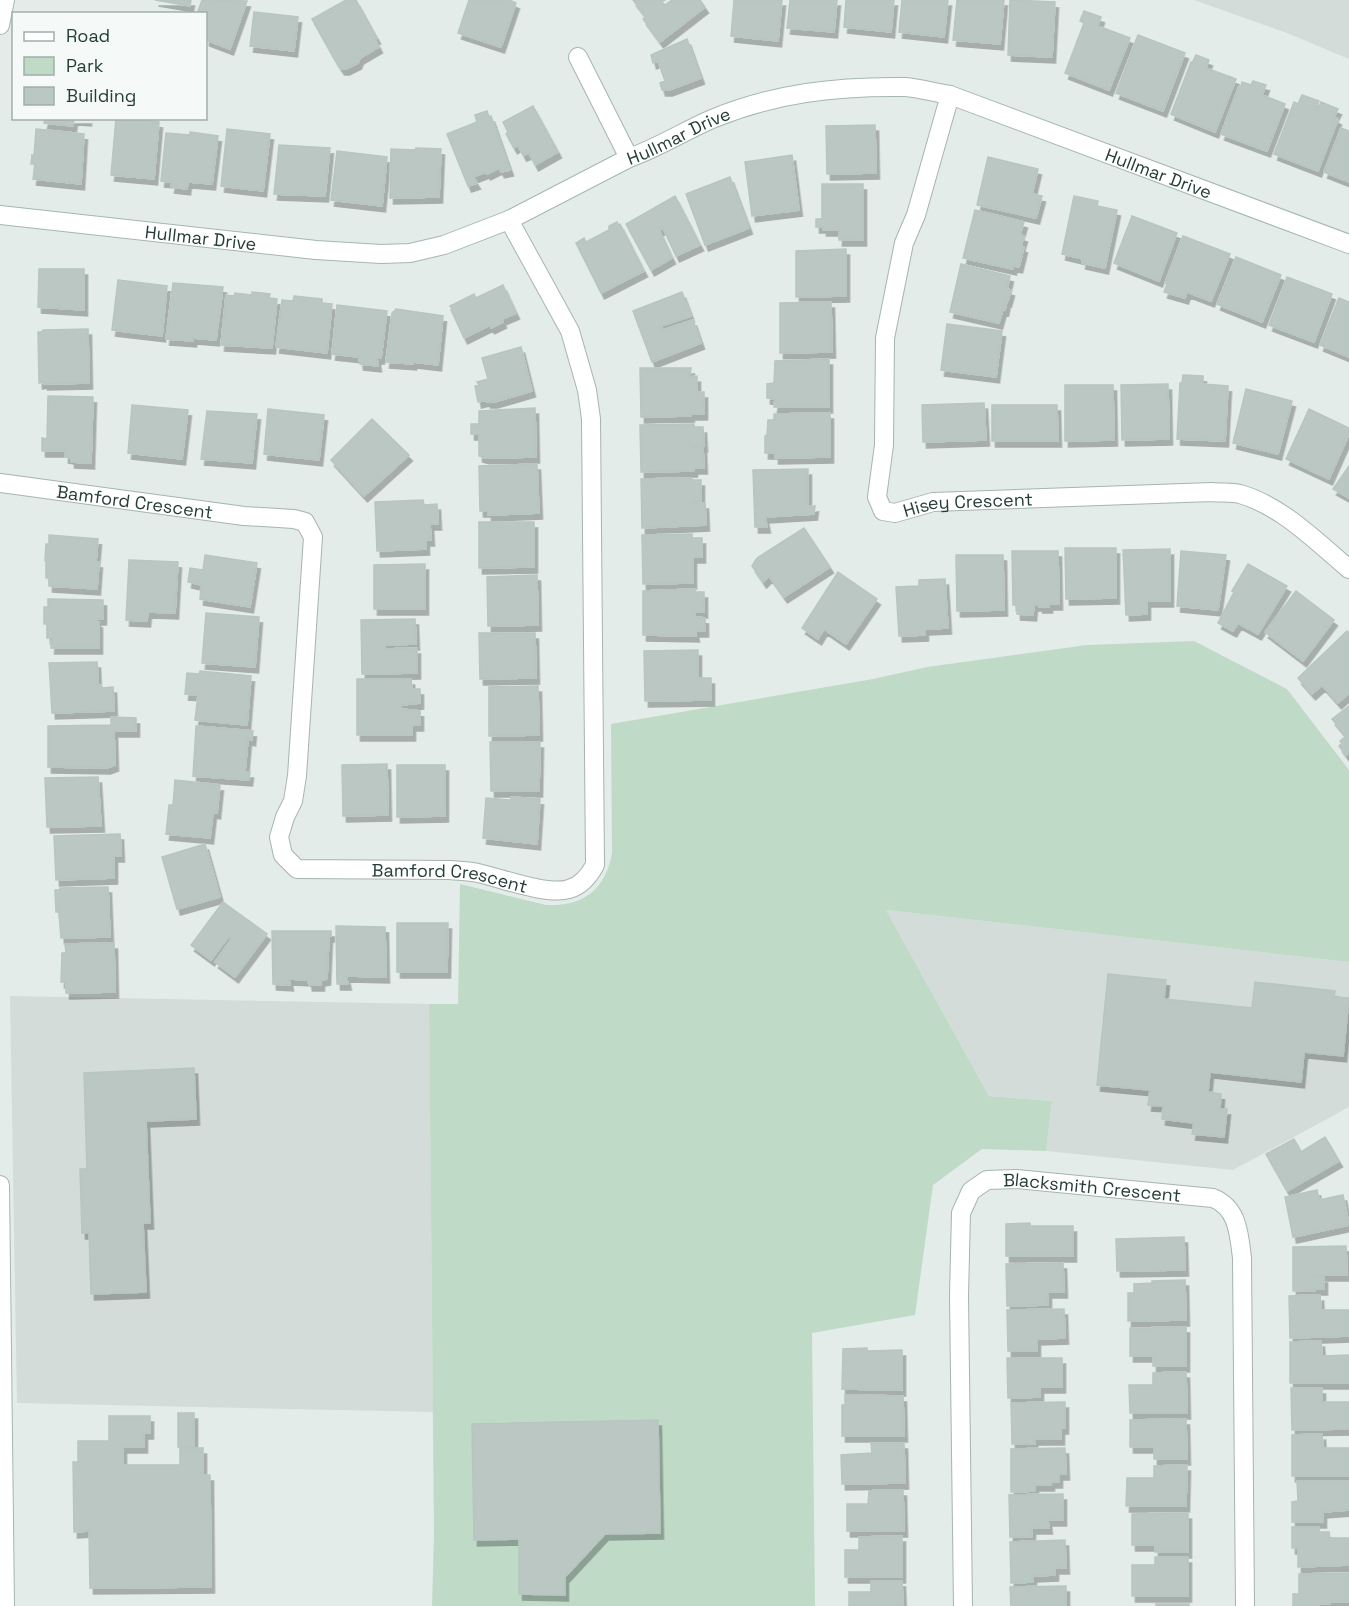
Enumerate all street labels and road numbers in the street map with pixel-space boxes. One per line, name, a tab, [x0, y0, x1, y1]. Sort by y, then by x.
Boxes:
street label: Hullmar Drive	[623, 101, 733, 169]
street label: Hullmar Drive	[1102, 143, 1215, 203]
street label: Hullmar Drive	[144, 220, 258, 255]
street label: Bamford Crescent	[55, 479, 214, 523]
street label: Hisey Crescent	[900, 487, 1033, 522]
street label: Bamford Crescent	[372, 858, 530, 897]
street label: Blacksmith Crescent	[1003, 1167, 1182, 1206]

